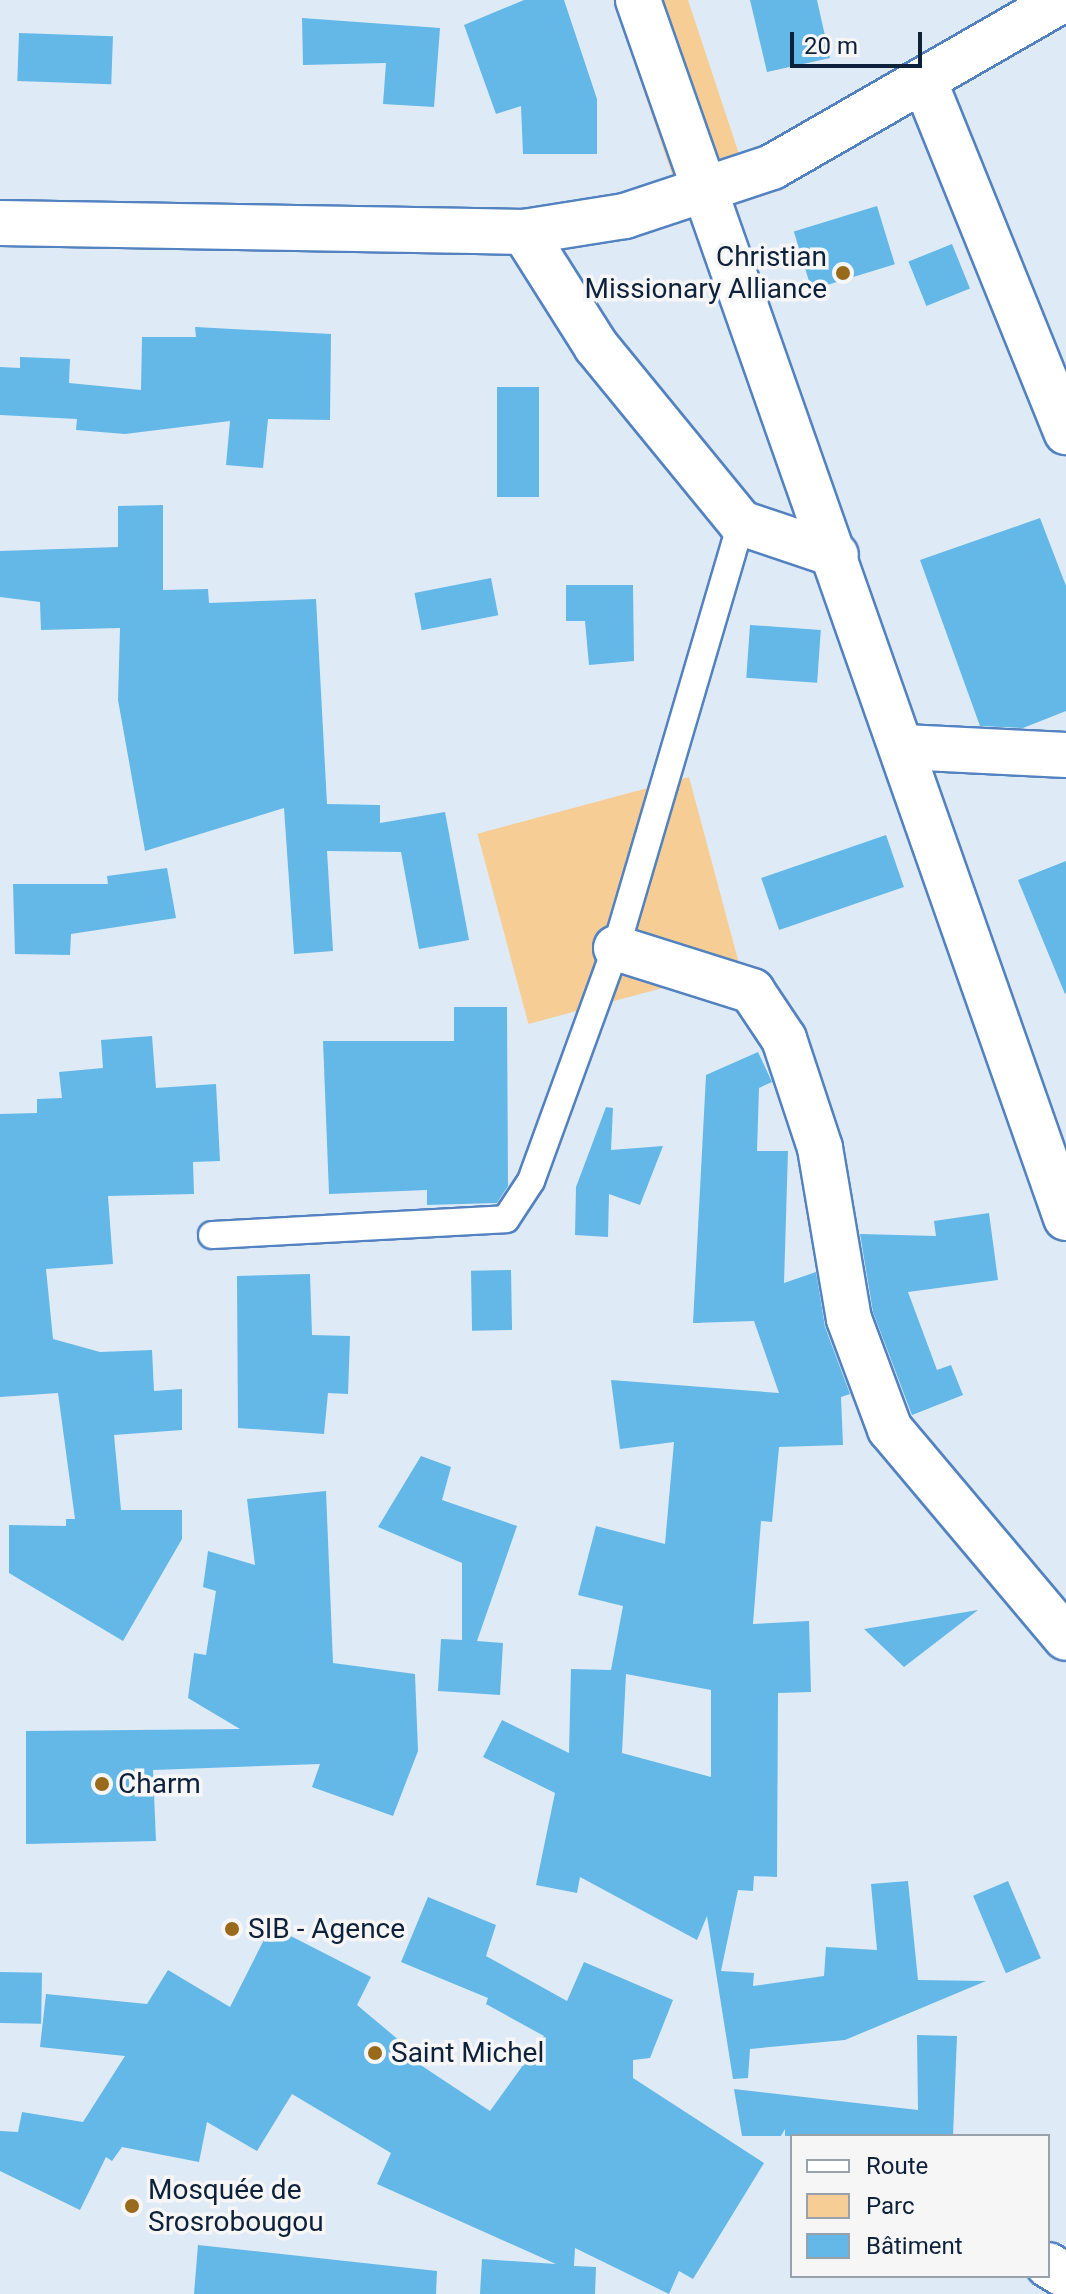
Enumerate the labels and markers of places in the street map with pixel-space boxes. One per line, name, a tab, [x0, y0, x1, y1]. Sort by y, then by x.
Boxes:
place label: Christian Missionary Alliance	[585, 240, 827, 306]
marker: Christian Missionary Alliance	[834, 264, 852, 282]
place label: Charm	[118, 1767, 201, 1801]
marker: Charm	[93, 1775, 111, 1793]
place label: SIB - Agence	[248, 1912, 405, 1946]
marker: SIB - Agence	[223, 1920, 241, 1938]
place label: Saint Michel	[391, 2036, 544, 2070]
marker: Saint Michel	[366, 2044, 384, 2062]
place label: Mosquée de Srosrobougou	[148, 2173, 324, 2239]
marker: Mosquée de Srosrobougou	[123, 2197, 141, 2215]

